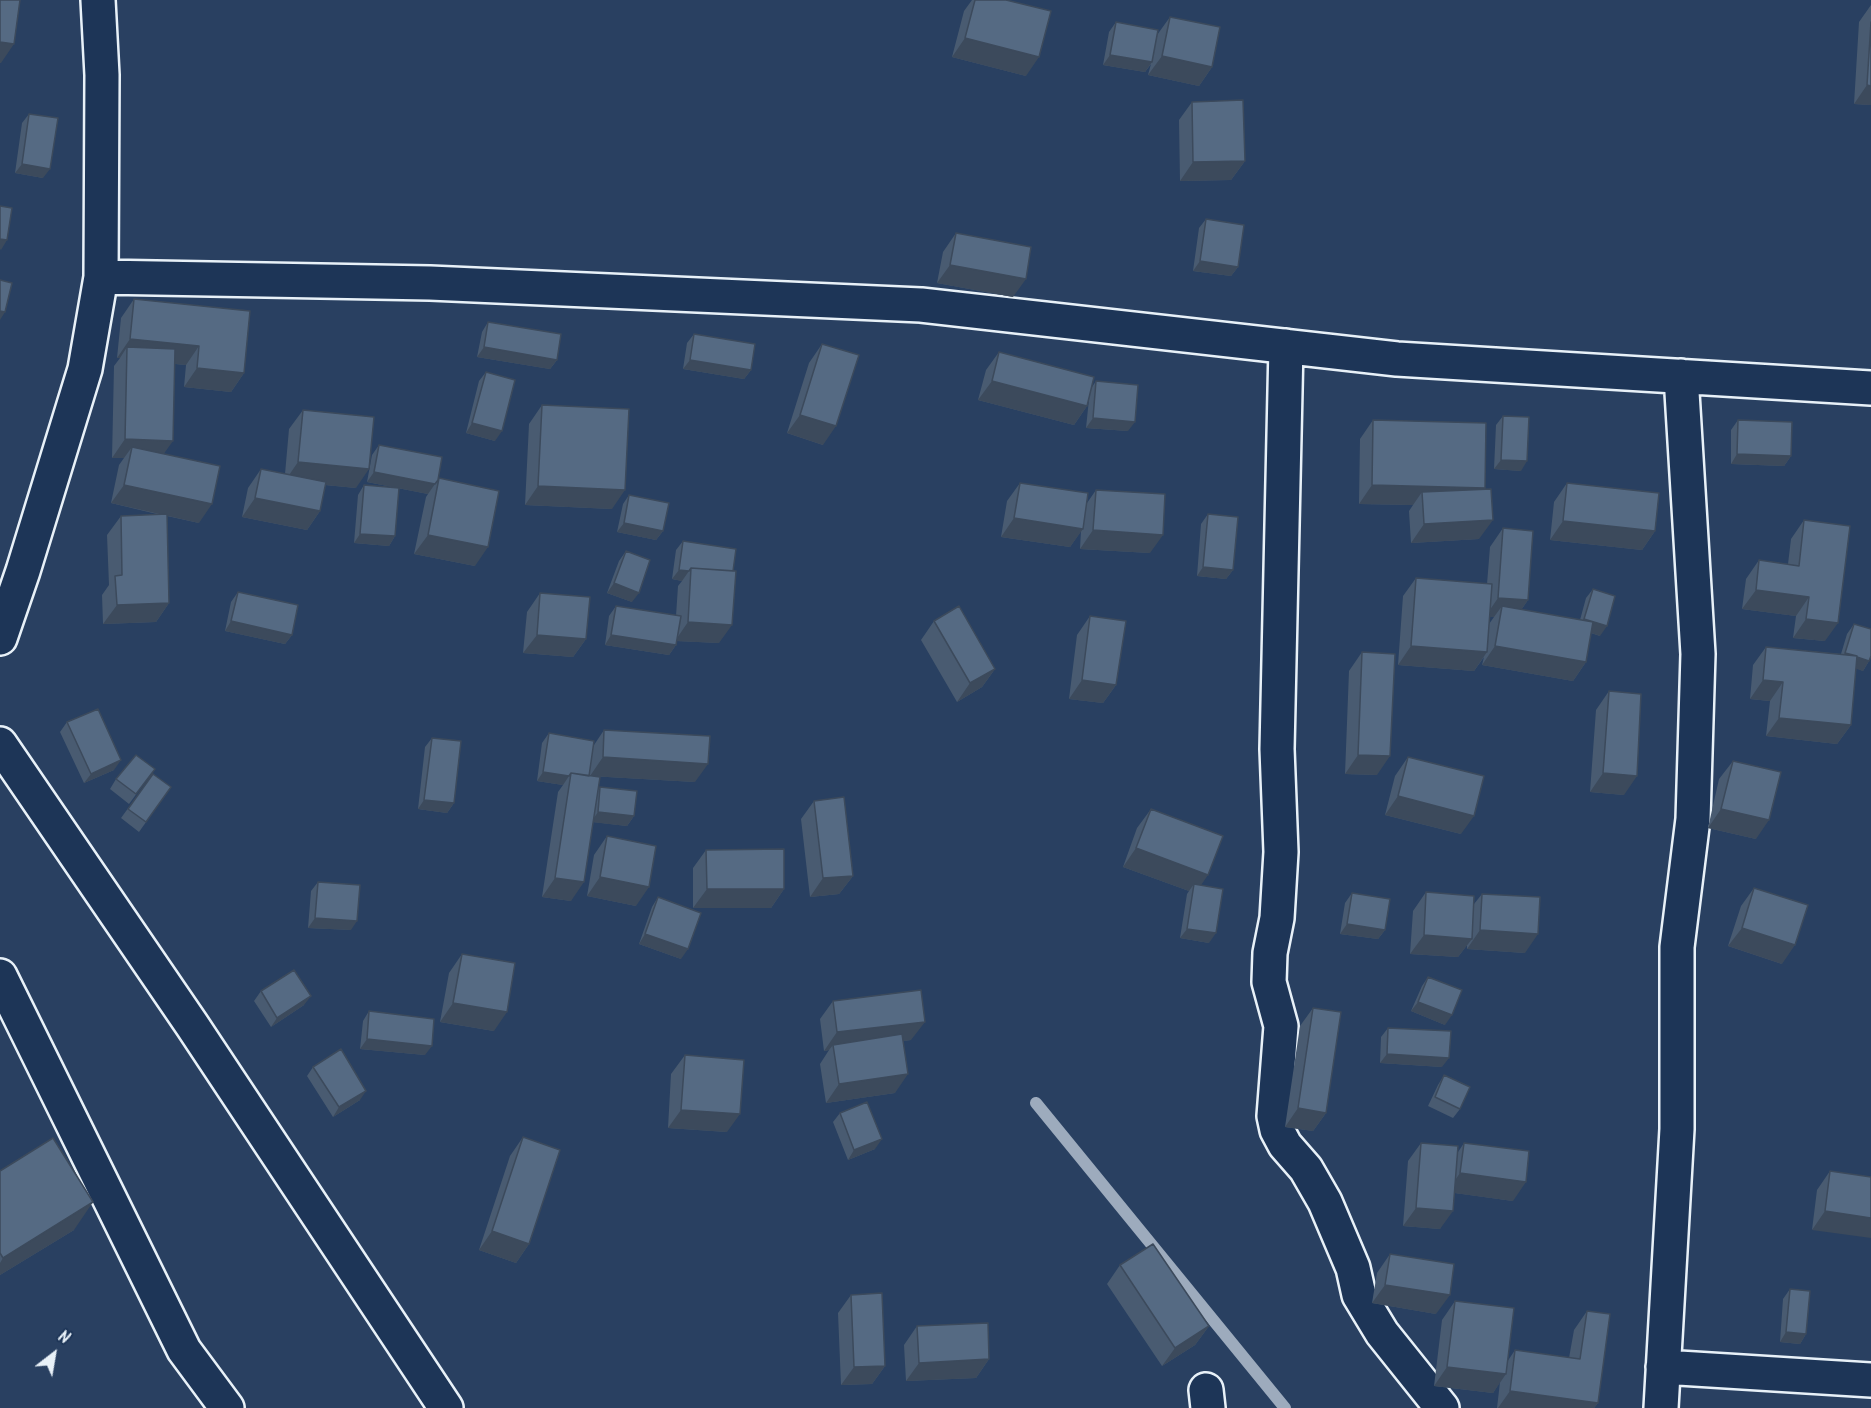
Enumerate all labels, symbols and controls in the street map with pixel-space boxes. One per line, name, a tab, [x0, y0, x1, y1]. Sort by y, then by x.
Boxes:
north arrow	[24, 1324, 84, 1384]
text: N	[53, 1325, 74, 1351]

